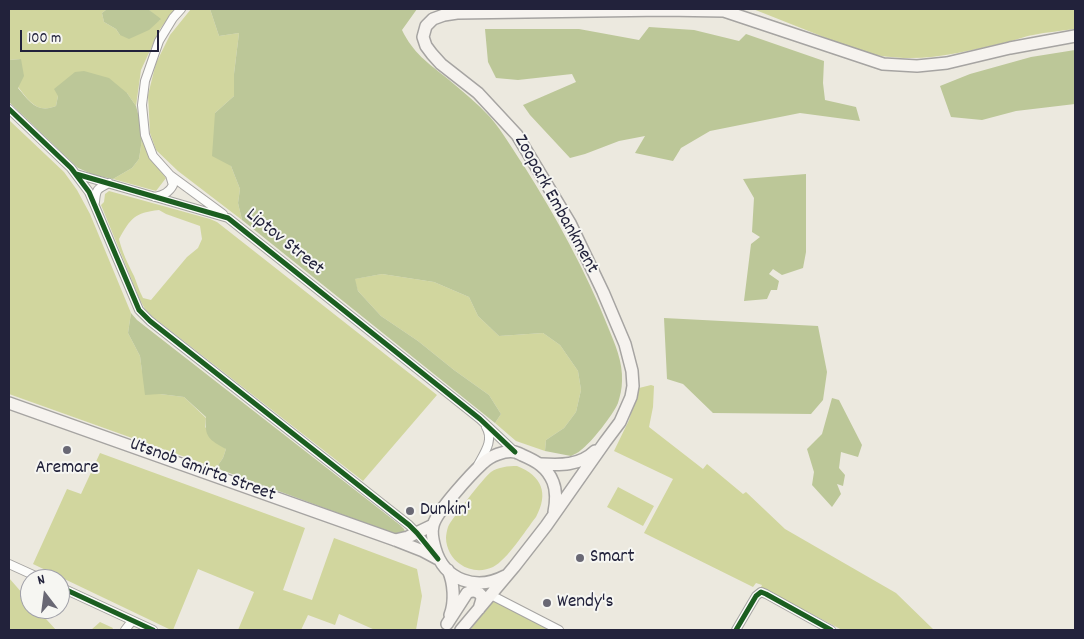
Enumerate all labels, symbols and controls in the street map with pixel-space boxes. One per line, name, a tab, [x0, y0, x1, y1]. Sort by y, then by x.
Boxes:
scale bar	[22, 20, 161, 52]
text: 100 m	[28, 28, 61, 50]
street label: Zoopark Embankment	[508, 132, 602, 278]
street label: Liptov Street	[240, 205, 328, 281]
street label: Utsnob Gmirta Street	[126, 434, 278, 508]
marker: Aremare	[61, 444, 73, 456]
place label: Aremare	[35, 458, 99, 480]
place label: Dunkin'	[420, 500, 471, 522]
marker: Dunkin'	[404, 505, 416, 517]
place label: Smart	[590, 547, 634, 569]
marker: Smart	[574, 552, 586, 564]
north arrow	[20, 569, 70, 619]
text: N	[35, 570, 47, 591]
place label: Wendy's	[557, 592, 613, 614]
marker: Wendy's	[541, 597, 553, 609]

